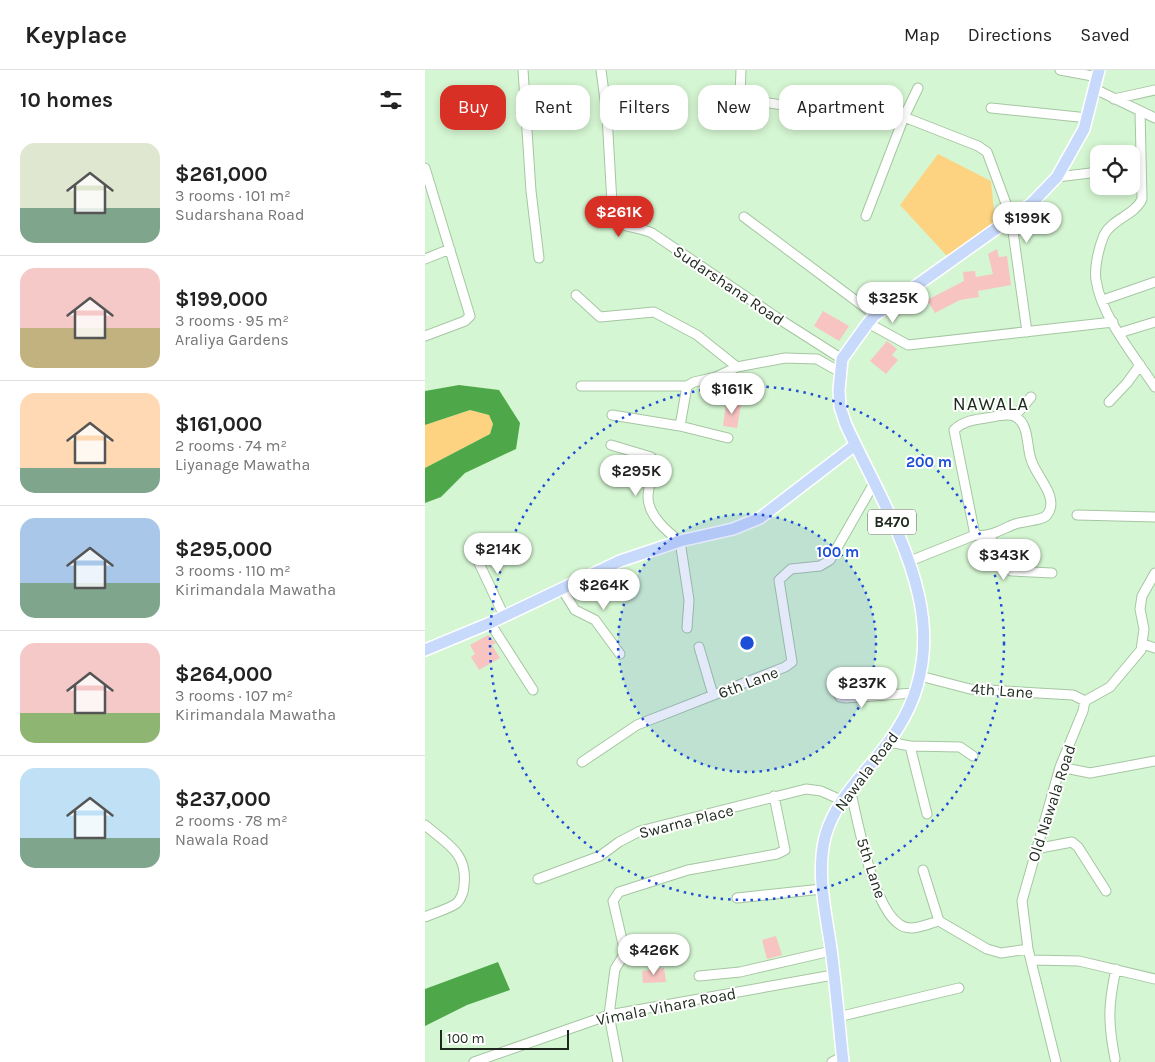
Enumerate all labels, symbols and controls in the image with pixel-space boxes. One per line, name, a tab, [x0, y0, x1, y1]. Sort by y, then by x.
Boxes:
text: Keyplace	[25, 21, 127, 49]
text: Map	[904, 24, 940, 46]
text: Directions	[968, 24, 1052, 46]
text: Saved	[1080, 24, 1130, 46]
chip: Buy	[440, 85, 506, 130]
chip: Rent	[516, 85, 590, 130]
chip: Filters	[600, 85, 688, 130]
chip: New	[698, 85, 769, 130]
chip: Apartment	[779, 85, 903, 130]
icon: filters	[377, 86, 405, 114]
text: 10 homes	[20, 88, 113, 112]
map controls	[1090, 145, 1140, 195]
button: locate	[1090, 145, 1140, 195]
text: $261,000	[175, 162, 268, 186]
icon: home	[60, 163, 120, 223]
text: 3 rooms · 101 m²	[175, 186, 291, 205]
pin: $261K	[584, 196, 654, 238]
text: $261K	[596, 202, 642, 221]
pin: $199K	[992, 202, 1062, 244]
text: Sudarshana Road	[175, 205, 304, 224]
text: $199K	[1004, 208, 1050, 227]
street label: Sudarshana Road	[670, 241, 788, 329]
pin: $325K	[858, 282, 928, 324]
text: $199,000	[175, 287, 268, 311]
icon: home	[60, 288, 120, 348]
text: $325K	[868, 288, 918, 307]
text: 3 rooms · 95 m²	[175, 311, 289, 330]
text: Araliya Gardens	[175, 330, 289, 349]
pin: $161K	[697, 372, 767, 415]
text: $161K	[711, 379, 753, 398]
district label: NAWALA	[953, 393, 1029, 415]
text: $161,000	[175, 412, 262, 436]
icon: home	[60, 413, 120, 473]
text: 2 rooms · 74 m²	[175, 436, 287, 455]
text: 200 m	[906, 453, 952, 471]
pin: $295K	[601, 454, 671, 497]
text: Liyanage Mawatha	[175, 455, 310, 474]
text: $295K	[611, 461, 661, 480]
road number: B470	[868, 510, 916, 534]
pin: $214K	[463, 532, 533, 575]
text: $295,000	[175, 537, 272, 561]
icon: home	[60, 538, 120, 598]
pin: $343K	[969, 538, 1039, 581]
text: $214K	[475, 539, 521, 558]
text: 100 m	[817, 543, 859, 561]
text: $343K	[979, 545, 1029, 564]
text: 3 rooms · 110 m²	[175, 561, 291, 580]
pin: $264K	[569, 568, 639, 611]
text: $264K	[579, 575, 629, 594]
text: Kirimandala Mawatha	[175, 580, 336, 599]
centre of rings	[738, 634, 756, 652]
text: $264,000	[175, 662, 273, 686]
street label: 6th Lane	[715, 662, 781, 703]
icon: home	[60, 663, 120, 723]
pin: $237K	[827, 666, 897, 709]
text: $237K	[837, 673, 887, 692]
street label: 4th Lane	[970, 679, 1034, 702]
text: 3 rooms · 107 m²	[175, 686, 293, 705]
text: Kirimandala Mawatha	[175, 705, 336, 724]
street label: Nawala Road	[831, 728, 902, 815]
street label: Old Nawala Road	[1024, 742, 1079, 864]
text: $237,000	[175, 787, 271, 811]
icon: home	[60, 788, 120, 848]
street label: Swarna Place	[637, 801, 735, 842]
text: 2 rooms · 78 m²	[175, 811, 288, 830]
text: Nawala Road	[175, 830, 269, 849]
street label: 5th Lane	[853, 835, 890, 901]
pin: $426K	[619, 934, 689, 976]
text: $426K	[629, 940, 679, 959]
street label: Vimala Vihara Road	[595, 984, 738, 1029]
scale bar	[440, 1027, 569, 1050]
text: 100 m	[447, 1030, 485, 1047]

